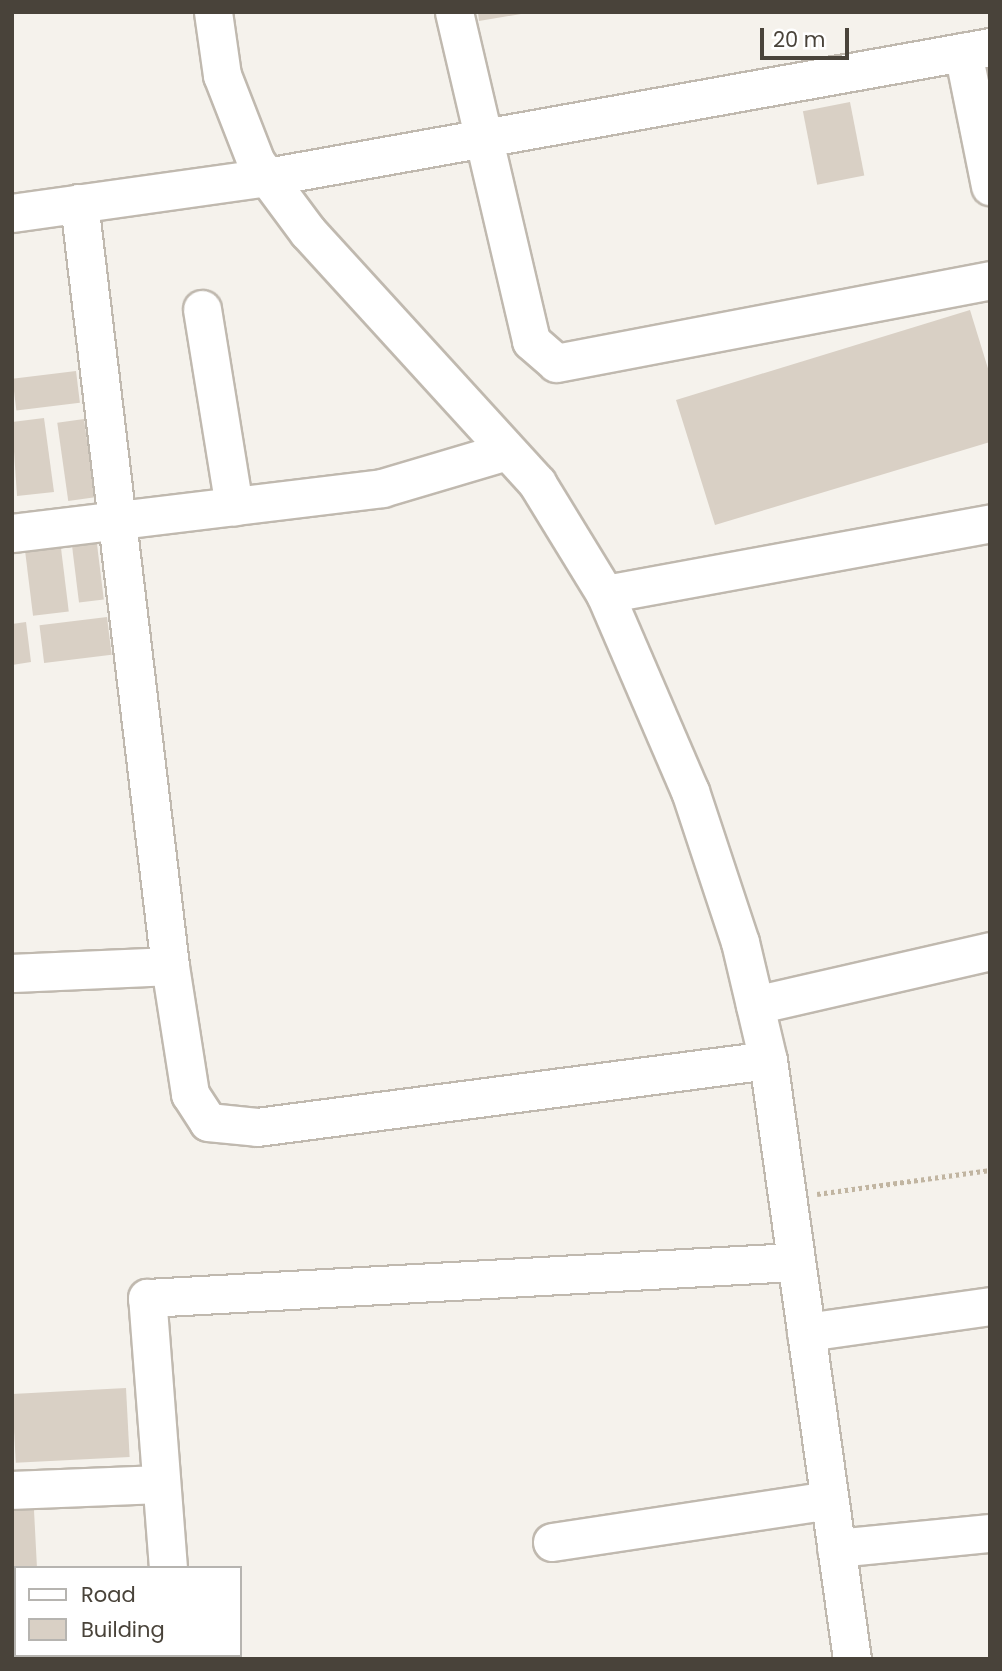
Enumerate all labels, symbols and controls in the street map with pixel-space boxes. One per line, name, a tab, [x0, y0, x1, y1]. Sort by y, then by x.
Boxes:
scale bar	[764, 14, 853, 58]
text: 20 m	[773, 25, 826, 54]
legend	[14, 1566, 242, 1657]
text: Road	[81, 1580, 136, 1609]
text: Building	[81, 1615, 165, 1644]

